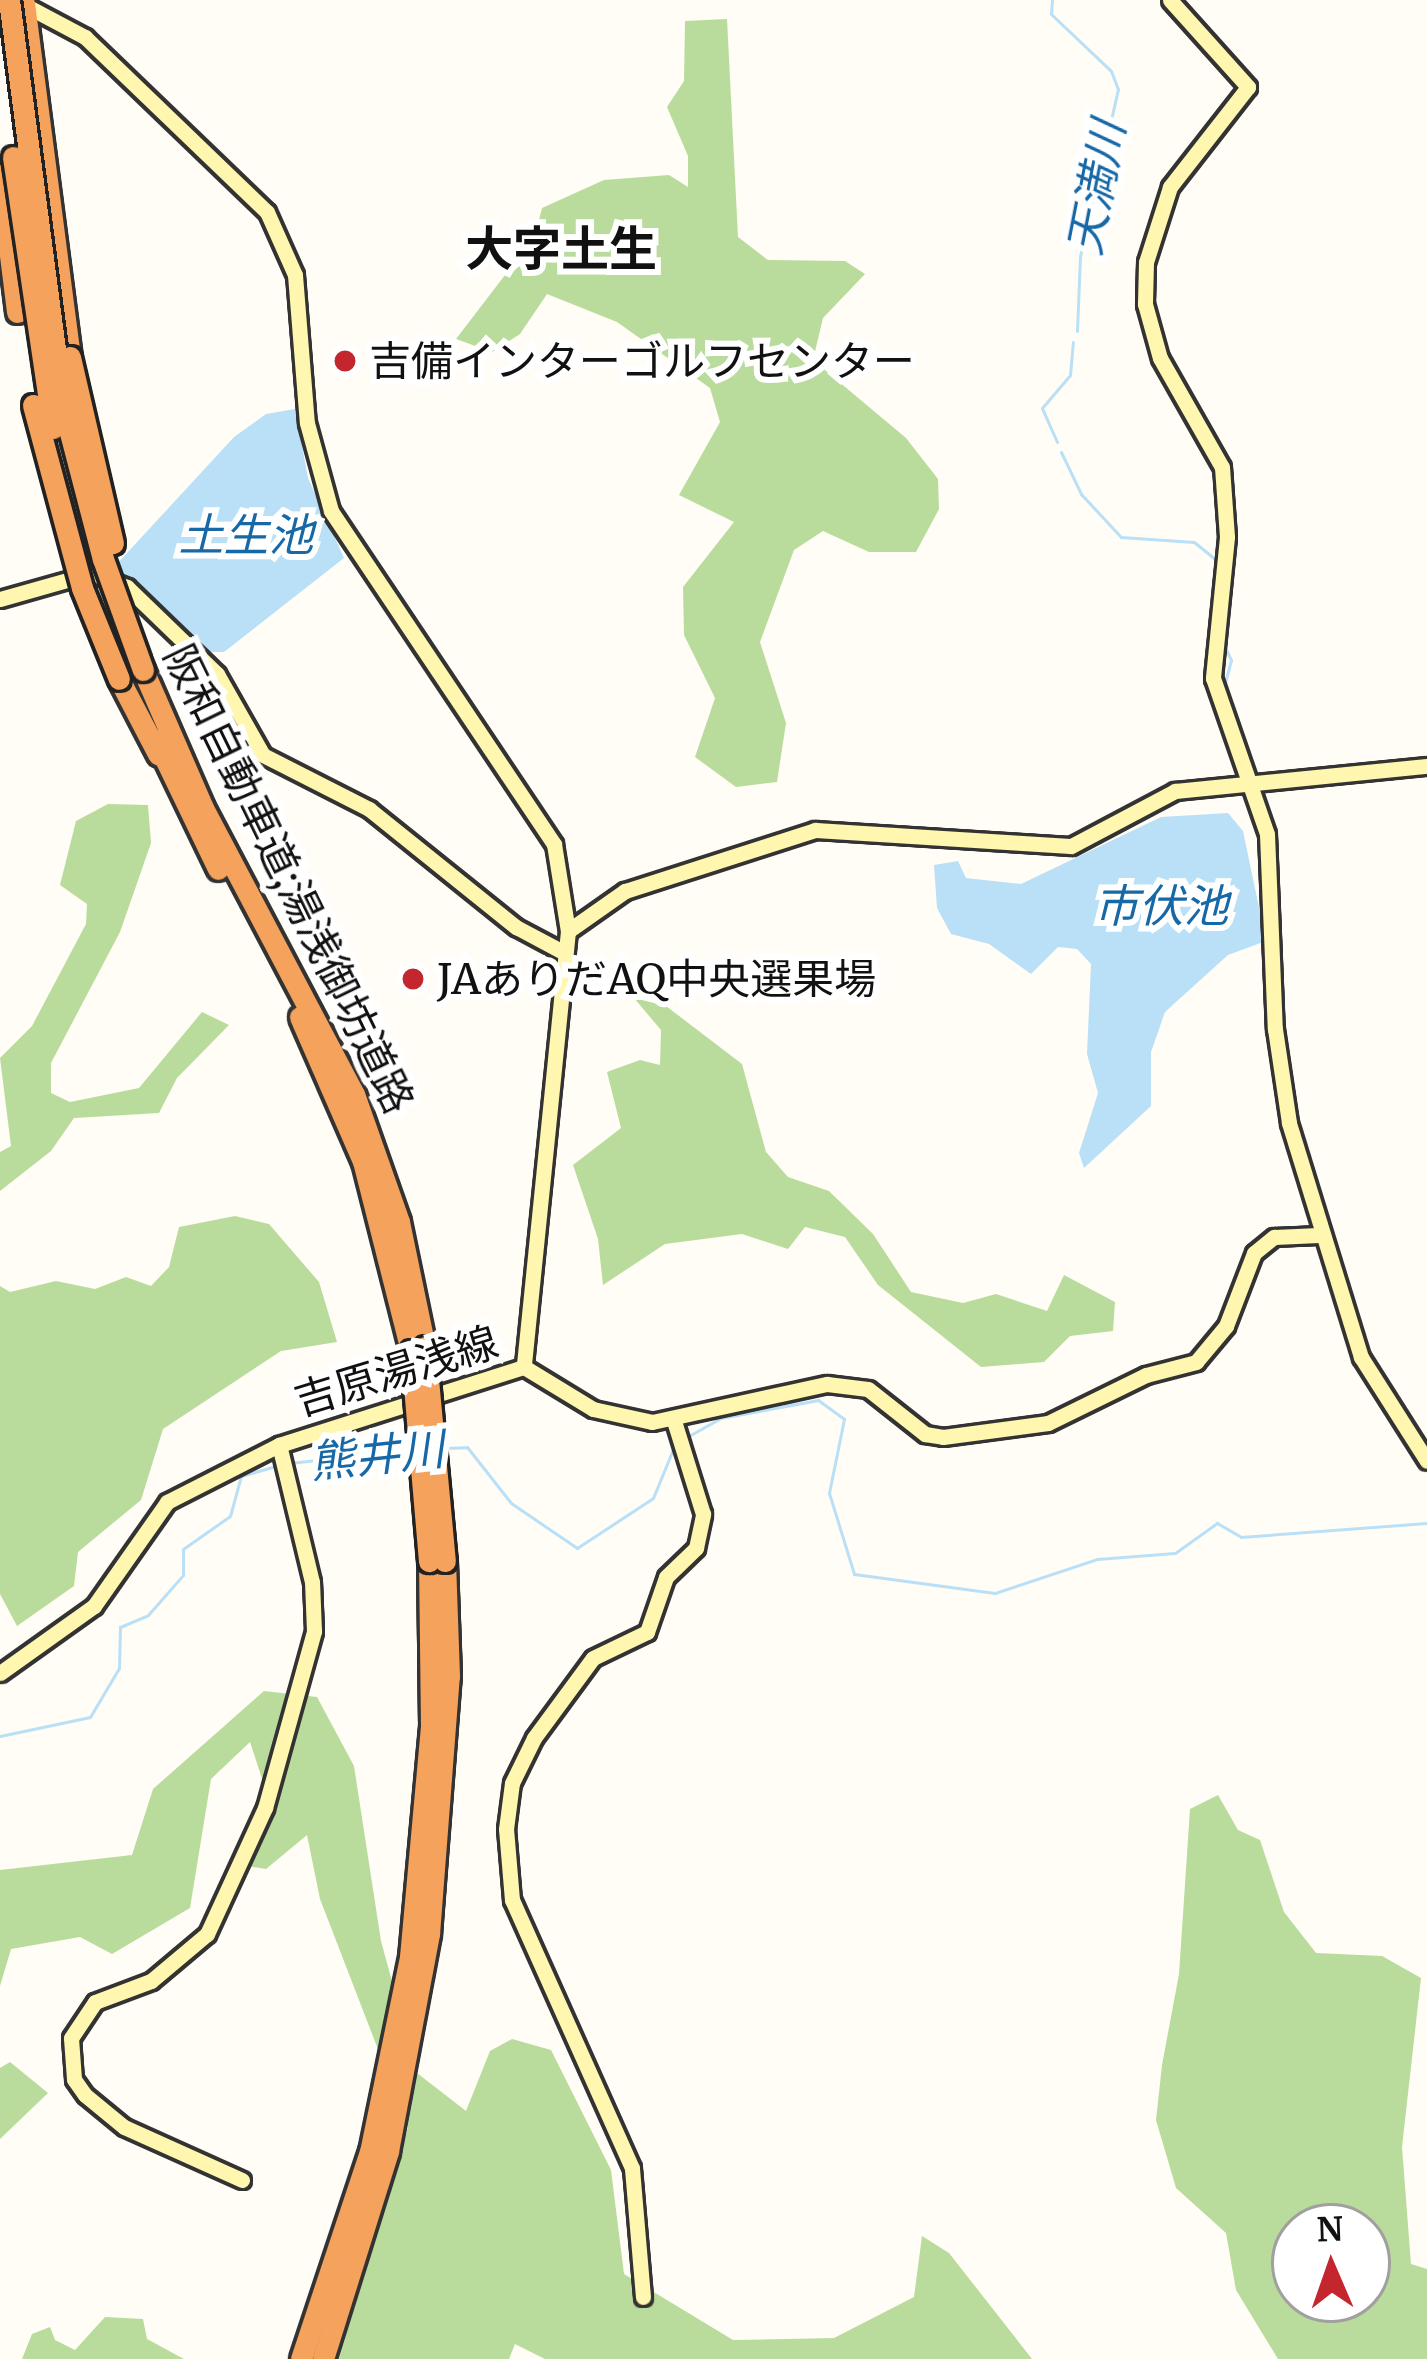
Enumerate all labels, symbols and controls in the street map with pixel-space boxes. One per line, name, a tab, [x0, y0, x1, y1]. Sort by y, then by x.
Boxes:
water label: 天満川	[1058, 117, 1136, 259]
district label: 大字土生	[465, 221, 657, 279]
place label: 吉備インターゴルフセンター	[369, 336, 915, 386]
marker: 吉備インターゴルフセンター	[332, 348, 358, 374]
water label: 土生池	[179, 509, 313, 563]
street label: 阪和自動車道;湯浅御坊道路	[154, 637, 424, 1121]
water label: 市伏池	[1094, 880, 1228, 934]
place label: JAありだAQ中央選果場	[437, 954, 876, 1004]
marker: JAありだAQ中央選果場	[400, 966, 426, 992]
street label: 吉原湯浅線	[288, 1316, 504, 1426]
water label: 熊井川	[307, 1422, 447, 1490]
north arrow	[1271, 2203, 1391, 2323]
text: N	[1316, 2209, 1344, 2250]

